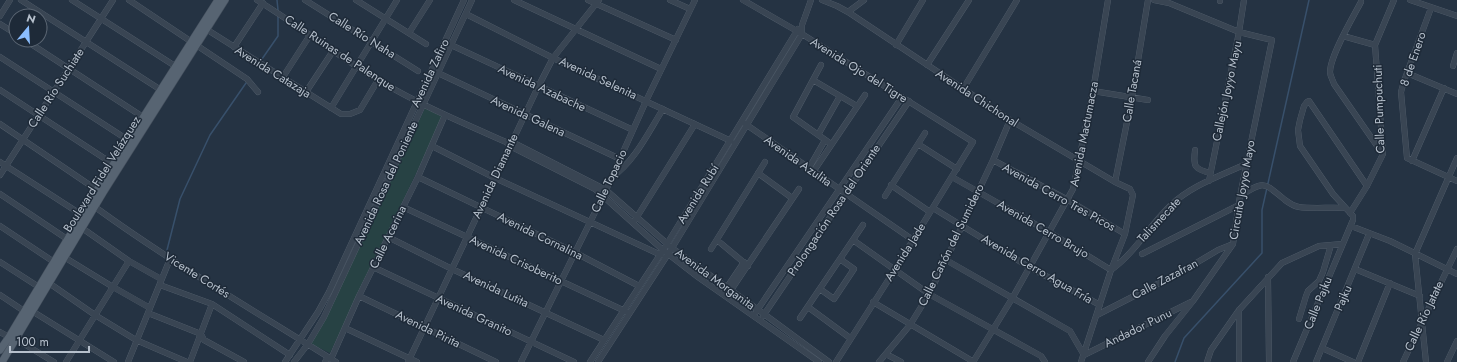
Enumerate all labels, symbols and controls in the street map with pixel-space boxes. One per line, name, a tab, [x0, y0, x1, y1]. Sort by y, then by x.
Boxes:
street label: Calle Río Naha	[325, 7, 399, 63]
north arrow	[8, 8, 48, 48]
text: N	[24, 10, 38, 27]
street label: Calle Ruinas de Palenque	[281, 10, 399, 96]
street label: 8 de Enero	[1395, 29, 1431, 89]
street label: Avenida Ojo del Tigre	[807, 33, 911, 107]
street label: Avenida Zafiro	[406, 35, 454, 110]
street label: Callejón Joyyo Mayu	[1208, 39, 1246, 143]
street label: Avenida Catazaja	[231, 41, 315, 103]
street label: Calle Río Suchiate	[23, 44, 89, 132]
street label: Avenida Selenita	[556, 52, 640, 104]
street label: Calle Tacaná	[1118, 58, 1146, 124]
street label: Avenida Azabache	[495, 60, 589, 116]
street label: Calle Pumpuchuti	[1368, 64, 1390, 154]
street label: Avenida Chichonal	[932, 65, 1022, 131]
street label: Avenida Mactumacza	[1065, 80, 1103, 188]
street label: Avenida Galena	[488, 91, 568, 141]
street label: Boulevard Fidel Velázquez	[59, 112, 145, 236]
street label: Avenida Rosa del Poniente	[349, 118, 423, 248]
street label: Avenida Diamante	[467, 131, 523, 221]
street label: Avenida Azulita	[760, 131, 836, 191]
street label: Circuito Joyyo Mayo	[1224, 138, 1260, 241]
street label: Prolongación Rosa del Oriente	[783, 141, 885, 279]
street label: Calle Topacio	[586, 146, 632, 216]
street label: Avenida Cerro Tres Picos	[999, 158, 1119, 236]
street label: Avenida Rubí	[673, 160, 724, 227]
street label: Calle Cañón del Sumidero	[913, 180, 989, 309]
street label: Talismecate	[1133, 193, 1185, 247]
street label: Avenida Cerro Brujo	[994, 195, 1093, 263]
street label: Calle Acerina	[365, 202, 411, 272]
street label: Avenida Cornalina	[494, 207, 586, 265]
street label: Avenida Jade	[880, 219, 930, 285]
street label: Avenida Cerro Agua Fría	[978, 230, 1096, 308]
street label: Avenida Crisoberito	[467, 231, 566, 290]
street label: Avenida Morganita	[671, 244, 759, 314]
street label: Vicente Cortés	[161, 248, 234, 303]
street label: Calle Zazafran	[1129, 254, 1201, 304]
street label: Avenida Lutita	[460, 266, 532, 312]
street label: Calle Pajku	[1299, 274, 1337, 332]
street label: Calle Río Jatate	[1400, 278, 1448, 354]
street label: Pajku	[1330, 282, 1356, 314]
street label: Avenida Granito	[433, 289, 515, 341]
street label: Andador Punu	[1101, 304, 1175, 352]
street label: Avenida Pirita	[393, 306, 464, 352]
scale bar	[10, 328, 89, 354]
text: 100 m	[16, 333, 49, 351]

